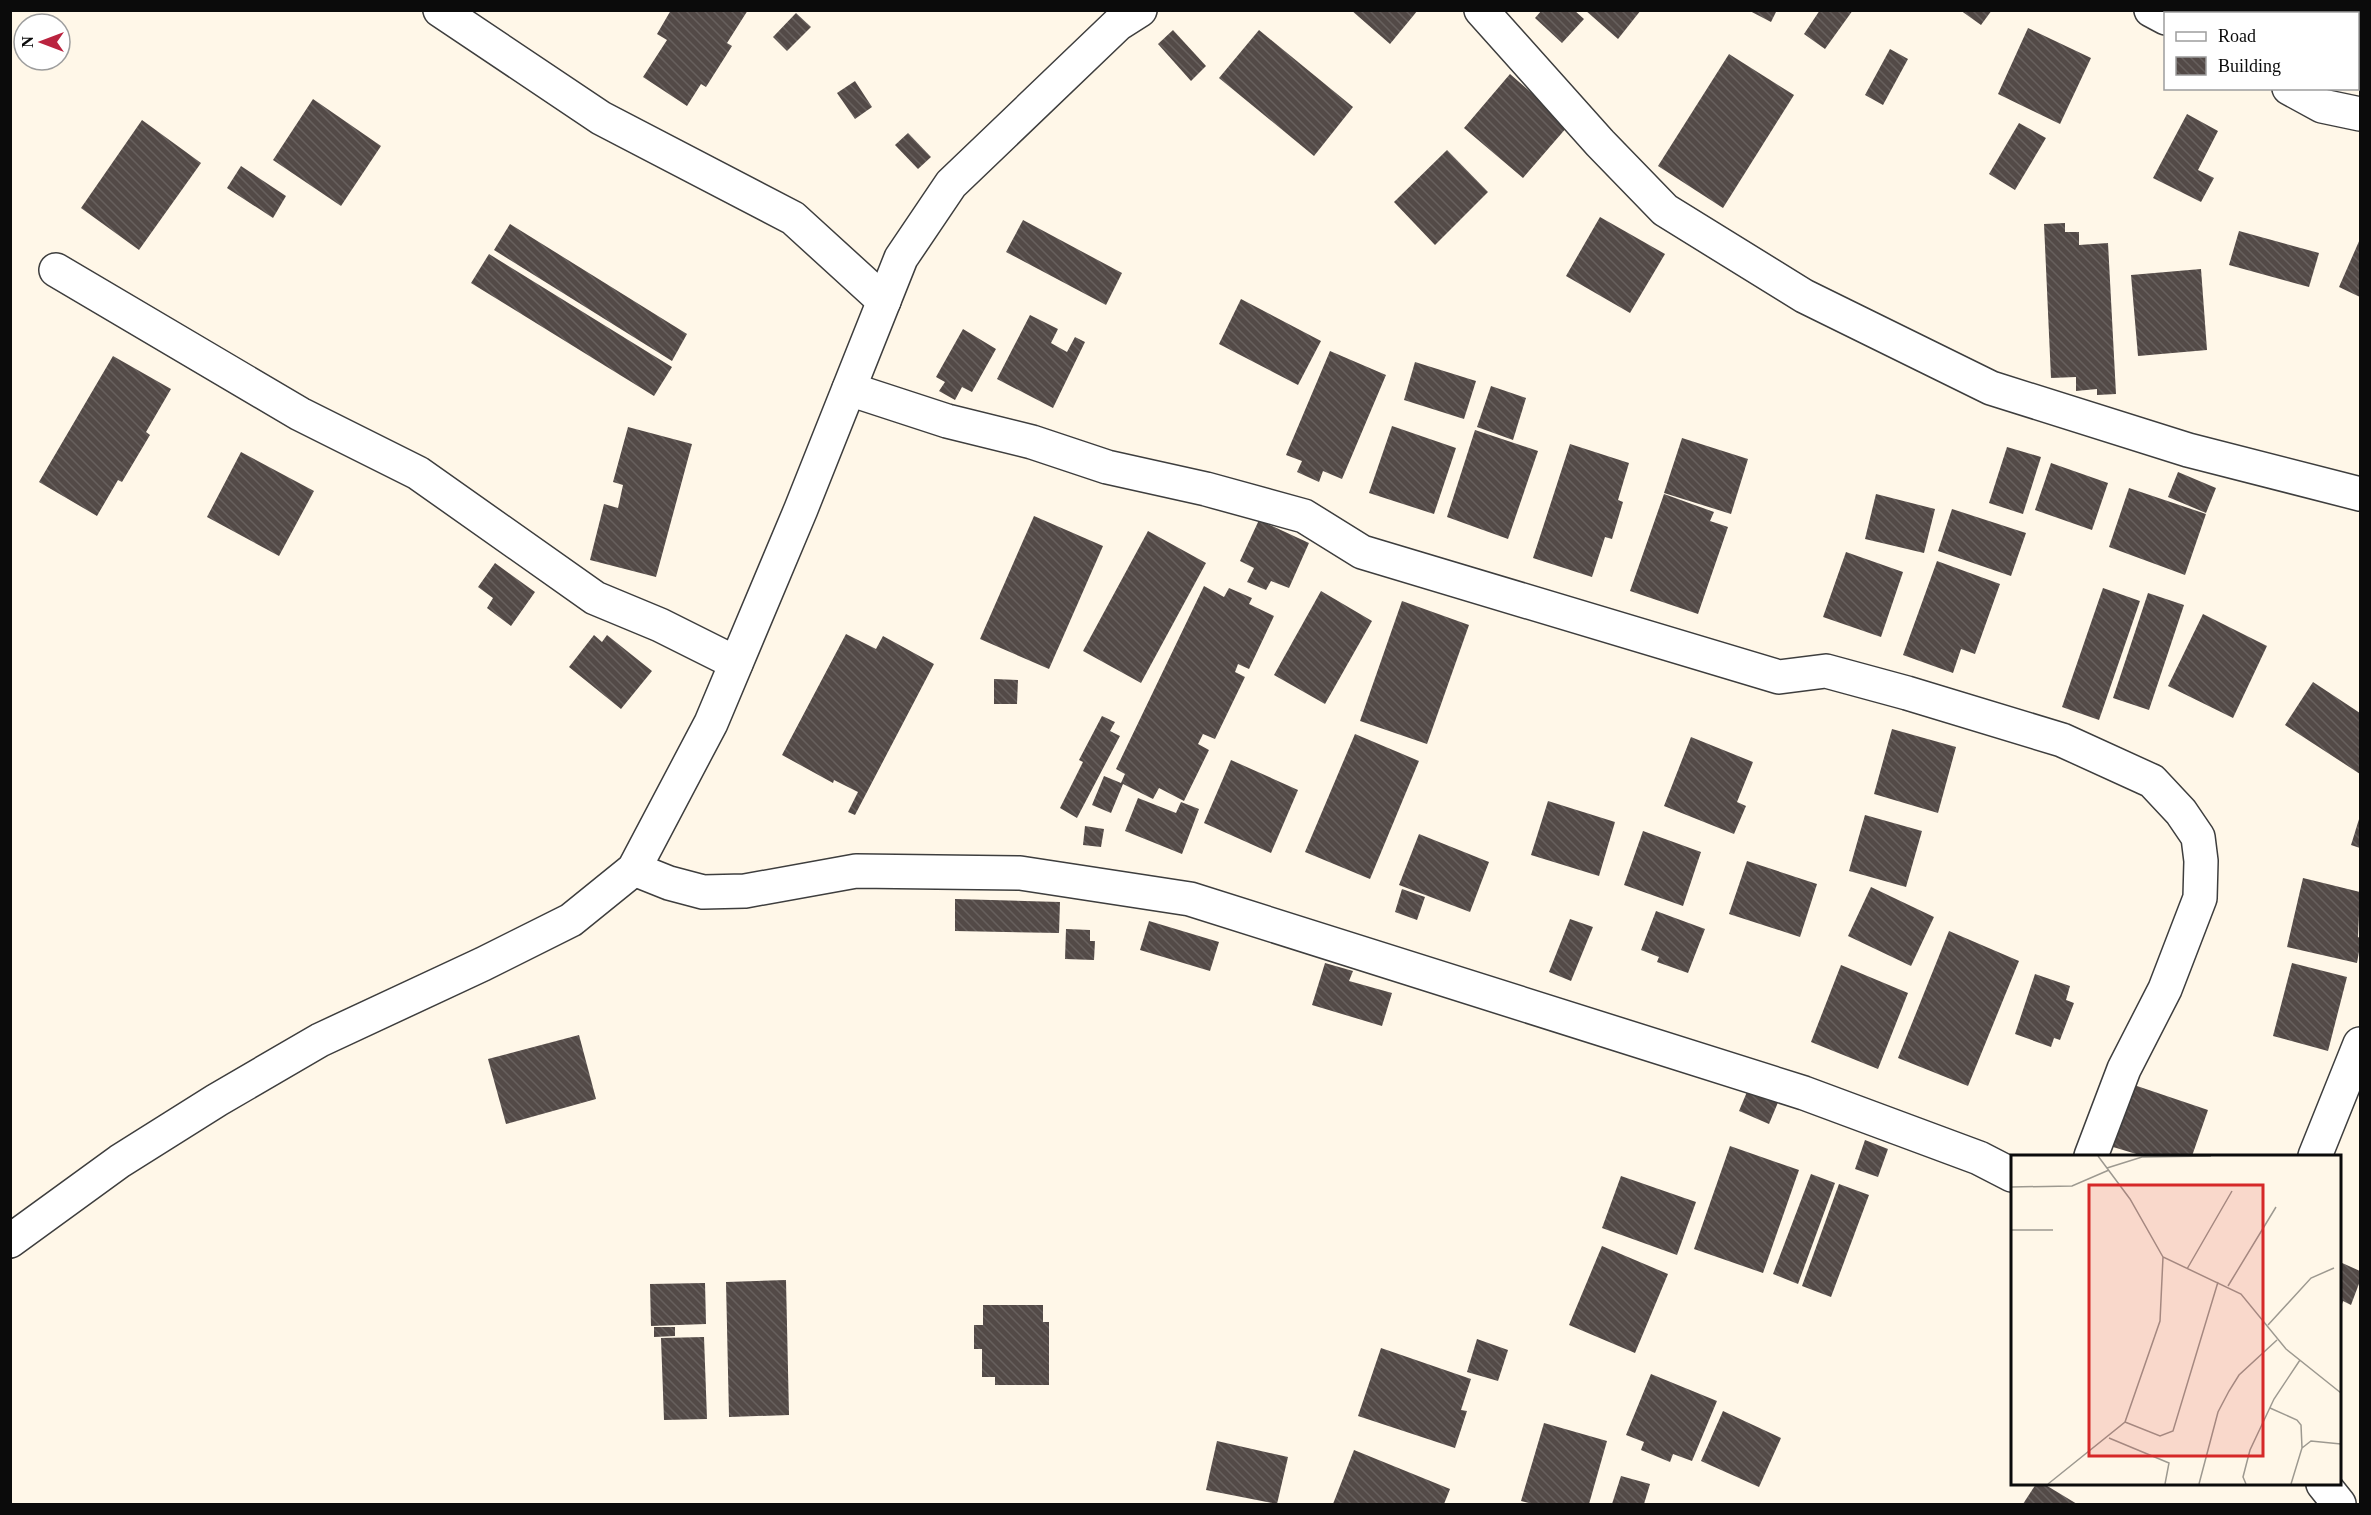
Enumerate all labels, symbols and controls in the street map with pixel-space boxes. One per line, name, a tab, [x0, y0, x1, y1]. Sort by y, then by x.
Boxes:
north arrow	[12, 12, 72, 72]
legend	[2164, 12, 2359, 90]
text: Road	[2218, 26, 2256, 46]
text: N	[19, 36, 36, 48]
text: Building	[2218, 56, 2281, 76]
inset map	[2011, 1155, 2341, 1485]

